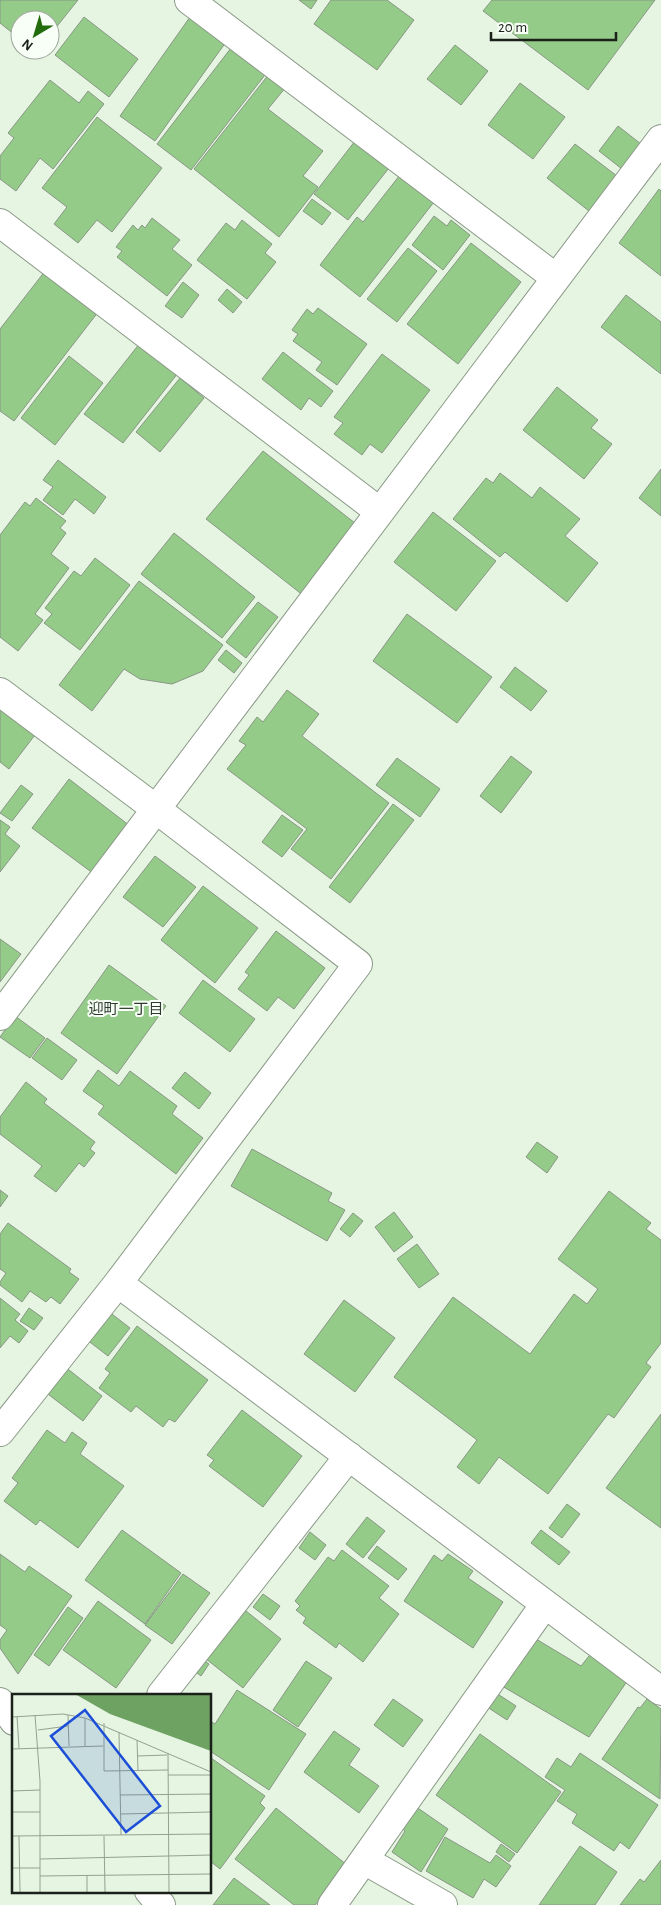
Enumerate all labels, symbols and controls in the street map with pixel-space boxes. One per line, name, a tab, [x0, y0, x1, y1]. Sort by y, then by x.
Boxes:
north arrow	[10, 10, 60, 60]
scale bar	[491, 10, 616, 42]
text: 20 m	[498, 20, 527, 35]
text: N	[19, 36, 36, 53]
district label: 迎町一丁目	[88, 1001, 164, 1017]
inset map	[12, 1694, 211, 1892]

